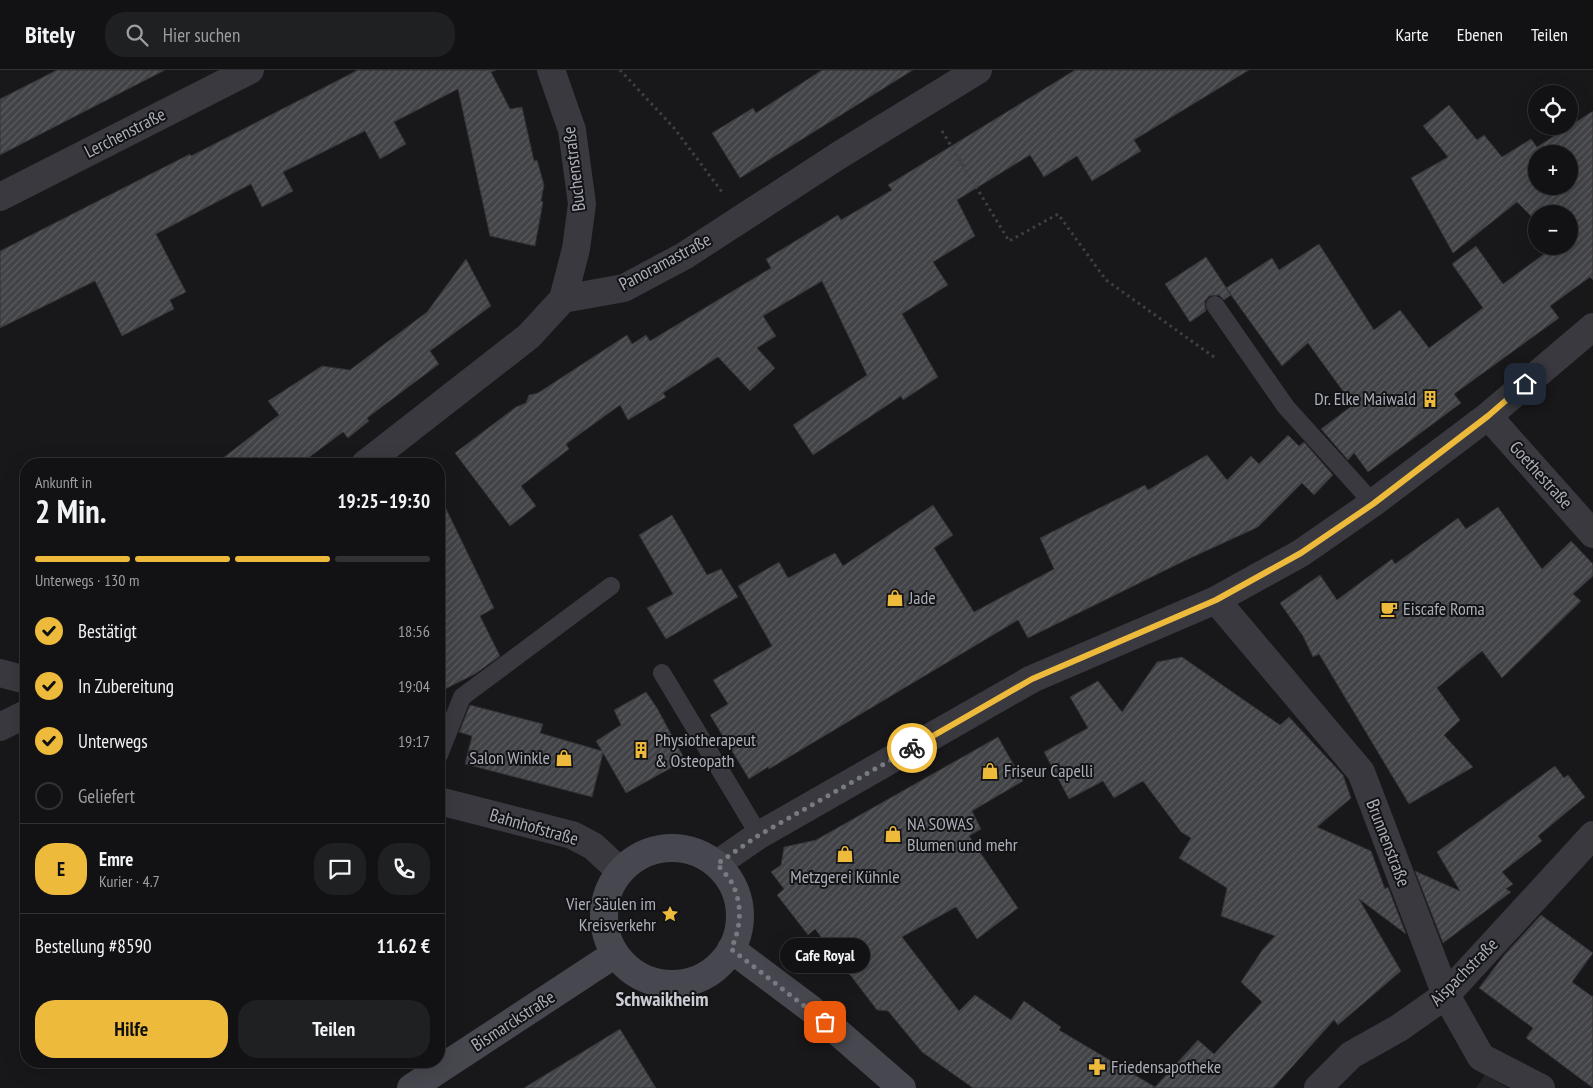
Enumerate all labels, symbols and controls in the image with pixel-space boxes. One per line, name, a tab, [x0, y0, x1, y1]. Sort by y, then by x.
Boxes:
search box	[105, 12, 455, 57]
text: Bitely	[25, 19, 75, 50]
icon: search	[123, 21, 151, 49]
text: Hier suchen	[163, 23, 240, 47]
text: Karte	[1395, 23, 1429, 46]
text: Ebenen	[1457, 23, 1503, 46]
text: Teilen	[1531, 23, 1568, 46]
map controls	[1528, 85, 1578, 255]
button: locate	[1528, 85, 1578, 135]
street label: Lerchenstraße	[80, 102, 169, 163]
street label: Buchenstraße	[557, 125, 590, 213]
button: +	[1528, 145, 1578, 195]
button: −	[1528, 205, 1578, 255]
street label: Panoramastraße	[615, 228, 715, 295]
pin	[1504, 363, 1546, 405]
icon: home	[1511, 370, 1539, 398]
place label: Dr. Elke Maiwald	[1314, 387, 1416, 410]
building icon: Dr. Elke Maiwald	[1420, 389, 1440, 409]
street label: Goethestraße	[1505, 436, 1578, 513]
text: Ankunft in	[35, 472, 92, 492]
text: 19:25–19:30	[337, 489, 430, 513]
text: 2 Min.	[35, 490, 106, 532]
text: Unterwegs · 130 m	[35, 570, 139, 590]
place label: Jade	[908, 586, 936, 609]
shop icon: Jade	[885, 588, 905, 608]
place label: Eiscafe Roma	[1403, 597, 1485, 620]
cafe icon: Eiscafe Roma	[1379, 599, 1399, 619]
icon: check	[35, 617, 63, 645]
text: Bestätigt	[78, 619, 137, 643]
text: 18:56	[398, 621, 430, 641]
icon: check	[35, 672, 63, 700]
text: In Zubereitung	[78, 674, 174, 698]
text: 19:04	[398, 676, 430, 696]
courier	[887, 723, 937, 773]
icon: check	[35, 727, 63, 755]
place label: Physiotherapeut & Osteopath	[655, 728, 756, 772]
text: Unterwegs	[78, 729, 148, 753]
text: 19:17	[398, 731, 430, 751]
icon: bike	[898, 734, 926, 762]
building icon: Physiotherapeut & Osteopath	[631, 740, 651, 760]
place label: Salon Winkle	[469, 746, 550, 769]
shop icon: Salon Winkle	[554, 748, 574, 768]
place label: Friseur Capelli	[1004, 759, 1093, 782]
shop icon: Friseur Capelli	[980, 761, 1000, 781]
text: Geliefert	[78, 784, 135, 808]
street label: Brunnenstraße	[1361, 796, 1416, 890]
street label: Bahnhofstraße	[487, 803, 581, 850]
place label: NA SOWAS Blumen und mehr	[907, 812, 1018, 856]
shop icon: NA SOWAS Blumen und mehr	[883, 824, 903, 844]
button: chat	[314, 843, 366, 895]
button: phone	[378, 843, 430, 895]
shop icon: Metzgerei Kühnle	[835, 844, 855, 864]
text: Emre	[99, 847, 133, 871]
text: E	[57, 857, 65, 881]
place label: Metzgerei Kühnle	[790, 865, 900, 888]
text: Kurier · 4.7	[99, 871, 160, 891]
place label: Vier Säulen im Kreisverkehr	[565, 892, 656, 936]
place icon: Vier Säulen im Kreisverkehr	[660, 904, 680, 924]
street label: Aispachstraße	[1425, 933, 1503, 1011]
text: Bestellung #8590	[35, 934, 152, 958]
text: 11.62 €	[377, 934, 430, 958]
callout: Cafe Royal	[780, 937, 870, 972]
text: Cafe Royal	[795, 945, 855, 965]
street label: Bismarckstraße	[467, 985, 559, 1056]
district label: Schwaikheim	[616, 986, 708, 1012]
button: Hilfe	[35, 1000, 228, 1058]
button: Teilen	[238, 1000, 430, 1058]
pin	[804, 1001, 846, 1043]
icon: bag	[811, 1008, 839, 1036]
place label: Friedensapotheke	[1111, 1055, 1221, 1078]
pharmacy icon: Friedensapotheke	[1087, 1057, 1107, 1077]

